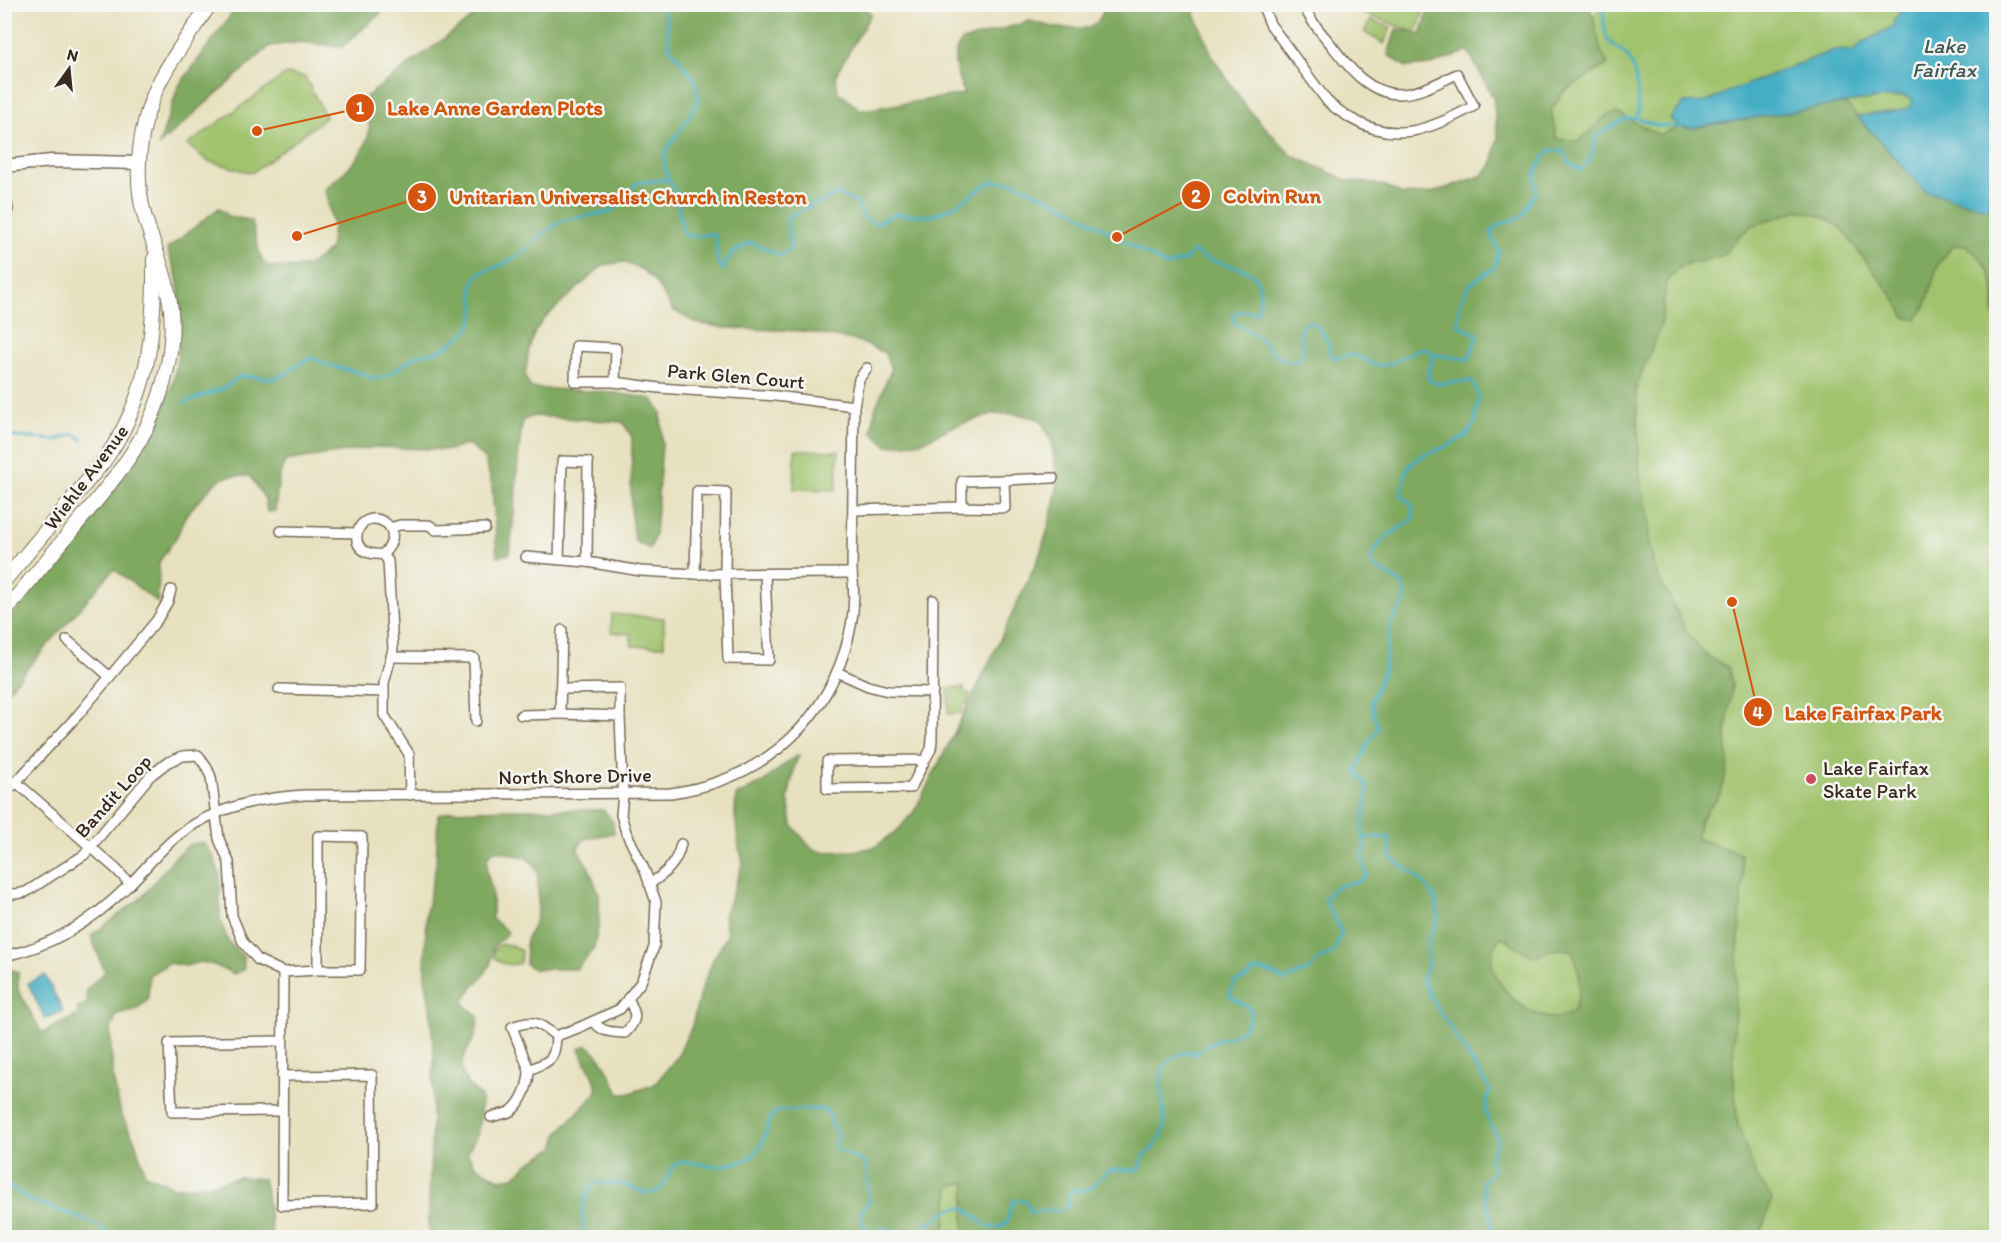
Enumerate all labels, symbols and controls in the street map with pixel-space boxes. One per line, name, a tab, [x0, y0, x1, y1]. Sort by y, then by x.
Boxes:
water label: Lake Fairfax	[1912, 33, 1978, 82]
north arrow	[39, 39, 99, 99]
text: N	[65, 44, 80, 66]
callout: Lake Anne Garden Plots	[345, 88, 615, 127]
text: Lake Anne Garden Plots	[387, 95, 603, 120]
text: 1	[356, 97, 365, 119]
callout: Colvin Run	[1181, 176, 1333, 215]
callout: Unitarian Universalist Church in Reston	[407, 178, 819, 217]
text: Colvin Run	[1223, 183, 1321, 208]
text: Unitarian Universalist Church in Reston	[449, 184, 807, 209]
text: 2	[1191, 185, 1201, 207]
text: 3	[417, 186, 427, 208]
street label: Park Glen Court	[666, 358, 806, 394]
street label: Wiehle Avenue	[39, 420, 133, 534]
callout: Lake Fairfax Park	[1743, 693, 1954, 732]
text: Lake Fairfax Park	[1784, 700, 1943, 725]
text: 4	[1753, 702, 1764, 724]
street label: Bandit Loop	[69, 749, 157, 843]
place label: Lake Fairfax Skate Park	[1823, 756, 1929, 803]
street label: North Shore Drive	[498, 763, 652, 789]
marker: Lake Fairfax Skate Park	[1804, 772, 1818, 786]

